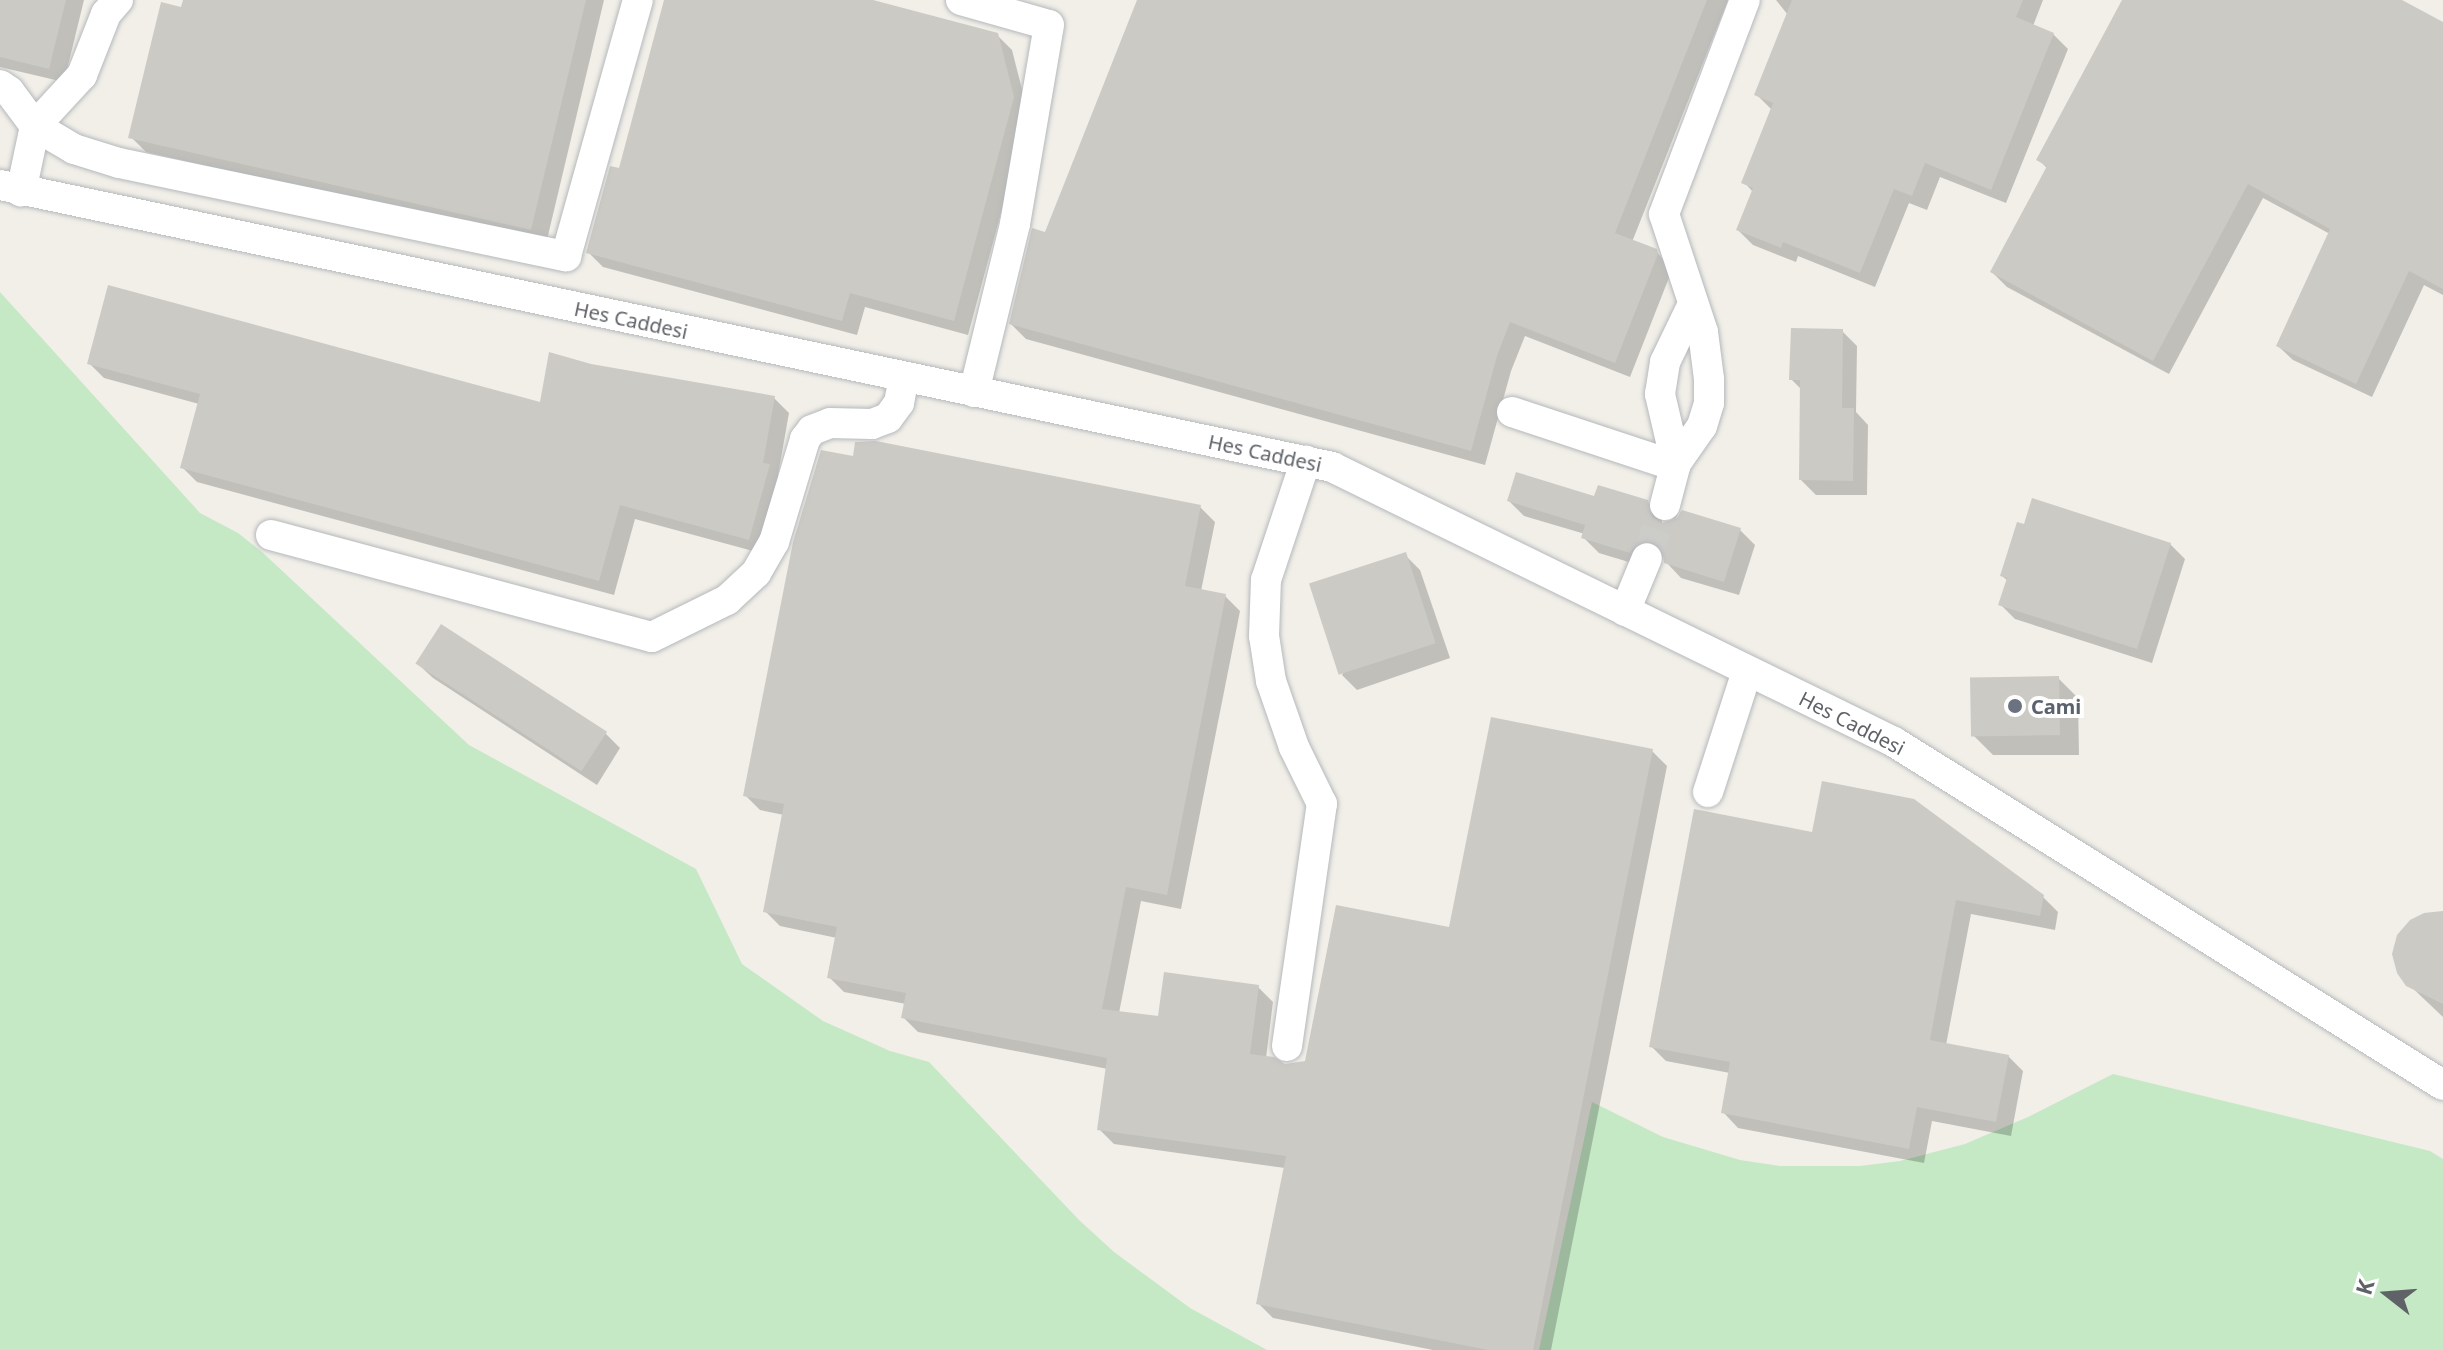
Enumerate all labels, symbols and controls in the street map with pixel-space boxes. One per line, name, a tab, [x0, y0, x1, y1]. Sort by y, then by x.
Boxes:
street label: Hes Caddesi	[572, 296, 690, 344]
street label: Hes Caddesi	[1206, 429, 1324, 477]
street label: Hes Caddesi	[1795, 686, 1909, 760]
place label: Cami	[2031, 694, 2081, 718]
marker: Cami	[2006, 697, 2024, 715]
north arrow	[2347, 1254, 2427, 1334]
text: K	[2348, 1276, 2381, 1298]

